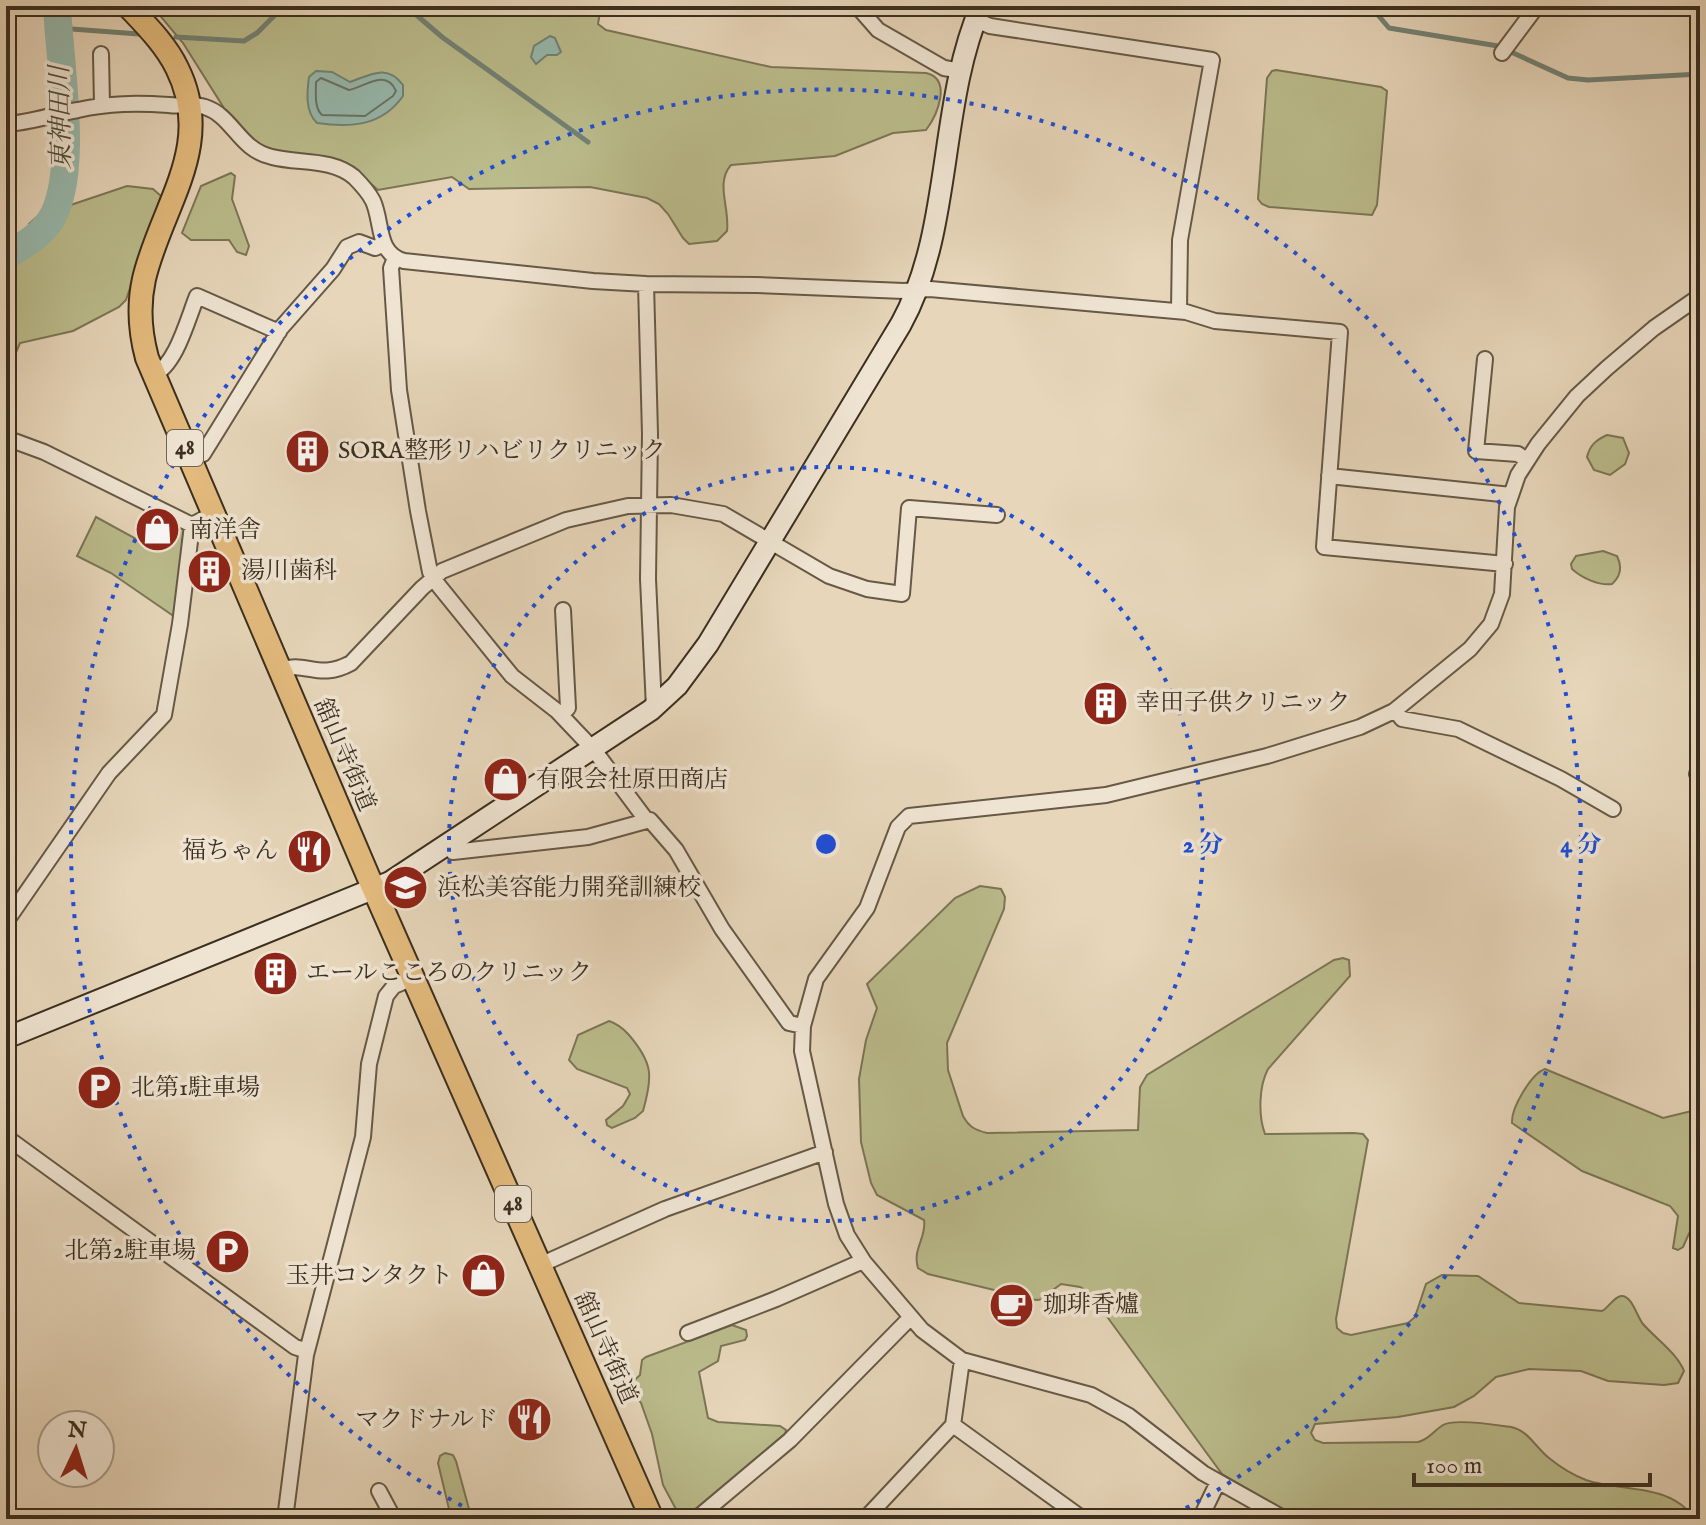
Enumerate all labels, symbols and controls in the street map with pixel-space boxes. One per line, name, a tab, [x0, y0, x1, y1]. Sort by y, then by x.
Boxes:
water label: 東神田川	[44, 63, 78, 170]
building icon: SORA整形リハビリクリニック	[283, 427, 331, 475]
road number: 48	[167, 430, 203, 466]
place label: SORA整形リハビリクリニック	[338, 436, 666, 467]
shop icon: 南洋舎	[134, 506, 182, 554]
place label: 南洋舎	[189, 515, 261, 546]
building icon: 湯川歯科	[186, 547, 234, 595]
place label: 湯川歯科	[241, 556, 337, 587]
building icon: 幸田子供クリニック	[1081, 679, 1129, 727]
place label: 幸田子供クリニック	[1136, 688, 1351, 719]
street label: 舘山寺街道	[306, 694, 382, 816]
shop icon: 有限会社原田商店	[481, 756, 529, 804]
place label: 有限会社原田商店	[536, 765, 728, 796]
restaurant icon: 福ちゃん	[285, 827, 333, 875]
centre of rings	[812, 830, 840, 858]
text: 2 分	[1183, 830, 1223, 861]
text: 4 分	[1560, 830, 1602, 861]
place label: 福ちゃん	[182, 836, 278, 867]
school or university icon: 浜松美容能力開発訓練校	[382, 864, 430, 912]
place label: 浜松美容能力開発訓練校	[437, 873, 701, 904]
building icon: エールこころのクリニック	[251, 949, 299, 997]
place label: エールこころのクリニック	[306, 958, 592, 989]
parking icon: 北第1駐車場	[76, 1064, 124, 1112]
place label: 北第1駐車場	[131, 1073, 260, 1104]
road number: 48	[495, 1186, 531, 1222]
parking icon: 北第2駐車場	[203, 1227, 251, 1275]
place label: 北第2駐車場	[65, 1236, 196, 1267]
shop icon: 玉井コンタクト	[460, 1252, 508, 1300]
place label: 玉井コンタクト	[286, 1261, 453, 1292]
cafe icon: 珈琲香爐	[988, 1281, 1036, 1329]
street label: 舘山寺街道	[566, 1287, 644, 1409]
place label: 珈琲香爐	[1043, 1290, 1139, 1321]
restaurant icon: マクドナルド	[505, 1396, 553, 1444]
place label: マクドナルド	[355, 1405, 498, 1436]
north arrow	[36, 1409, 116, 1489]
text: N	[66, 1416, 88, 1446]
scale bar	[1414, 1437, 1650, 1487]
text: 100 m	[1426, 1451, 1482, 1482]

